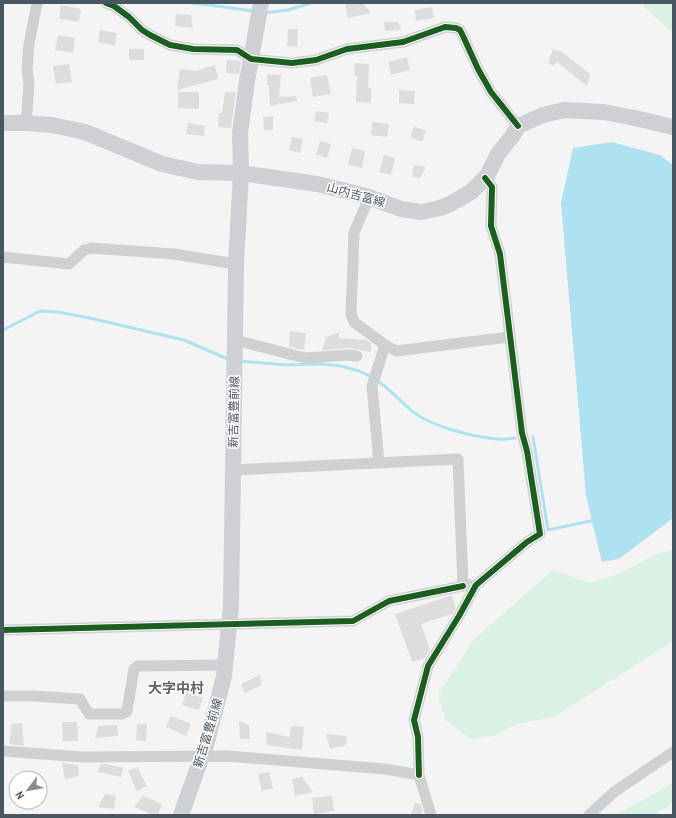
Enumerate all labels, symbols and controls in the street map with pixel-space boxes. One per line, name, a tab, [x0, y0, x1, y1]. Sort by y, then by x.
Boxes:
street label: 山内吉富線	[325, 179, 387, 211]
street label: 新吉富豊前線	[225, 376, 243, 448]
district label: 大字中村	[148, 679, 204, 697]
street label: 新吉富豊前線	[190, 696, 226, 770]
north arrow	[8, 770, 48, 810]
text: N	[12, 789, 27, 802]

